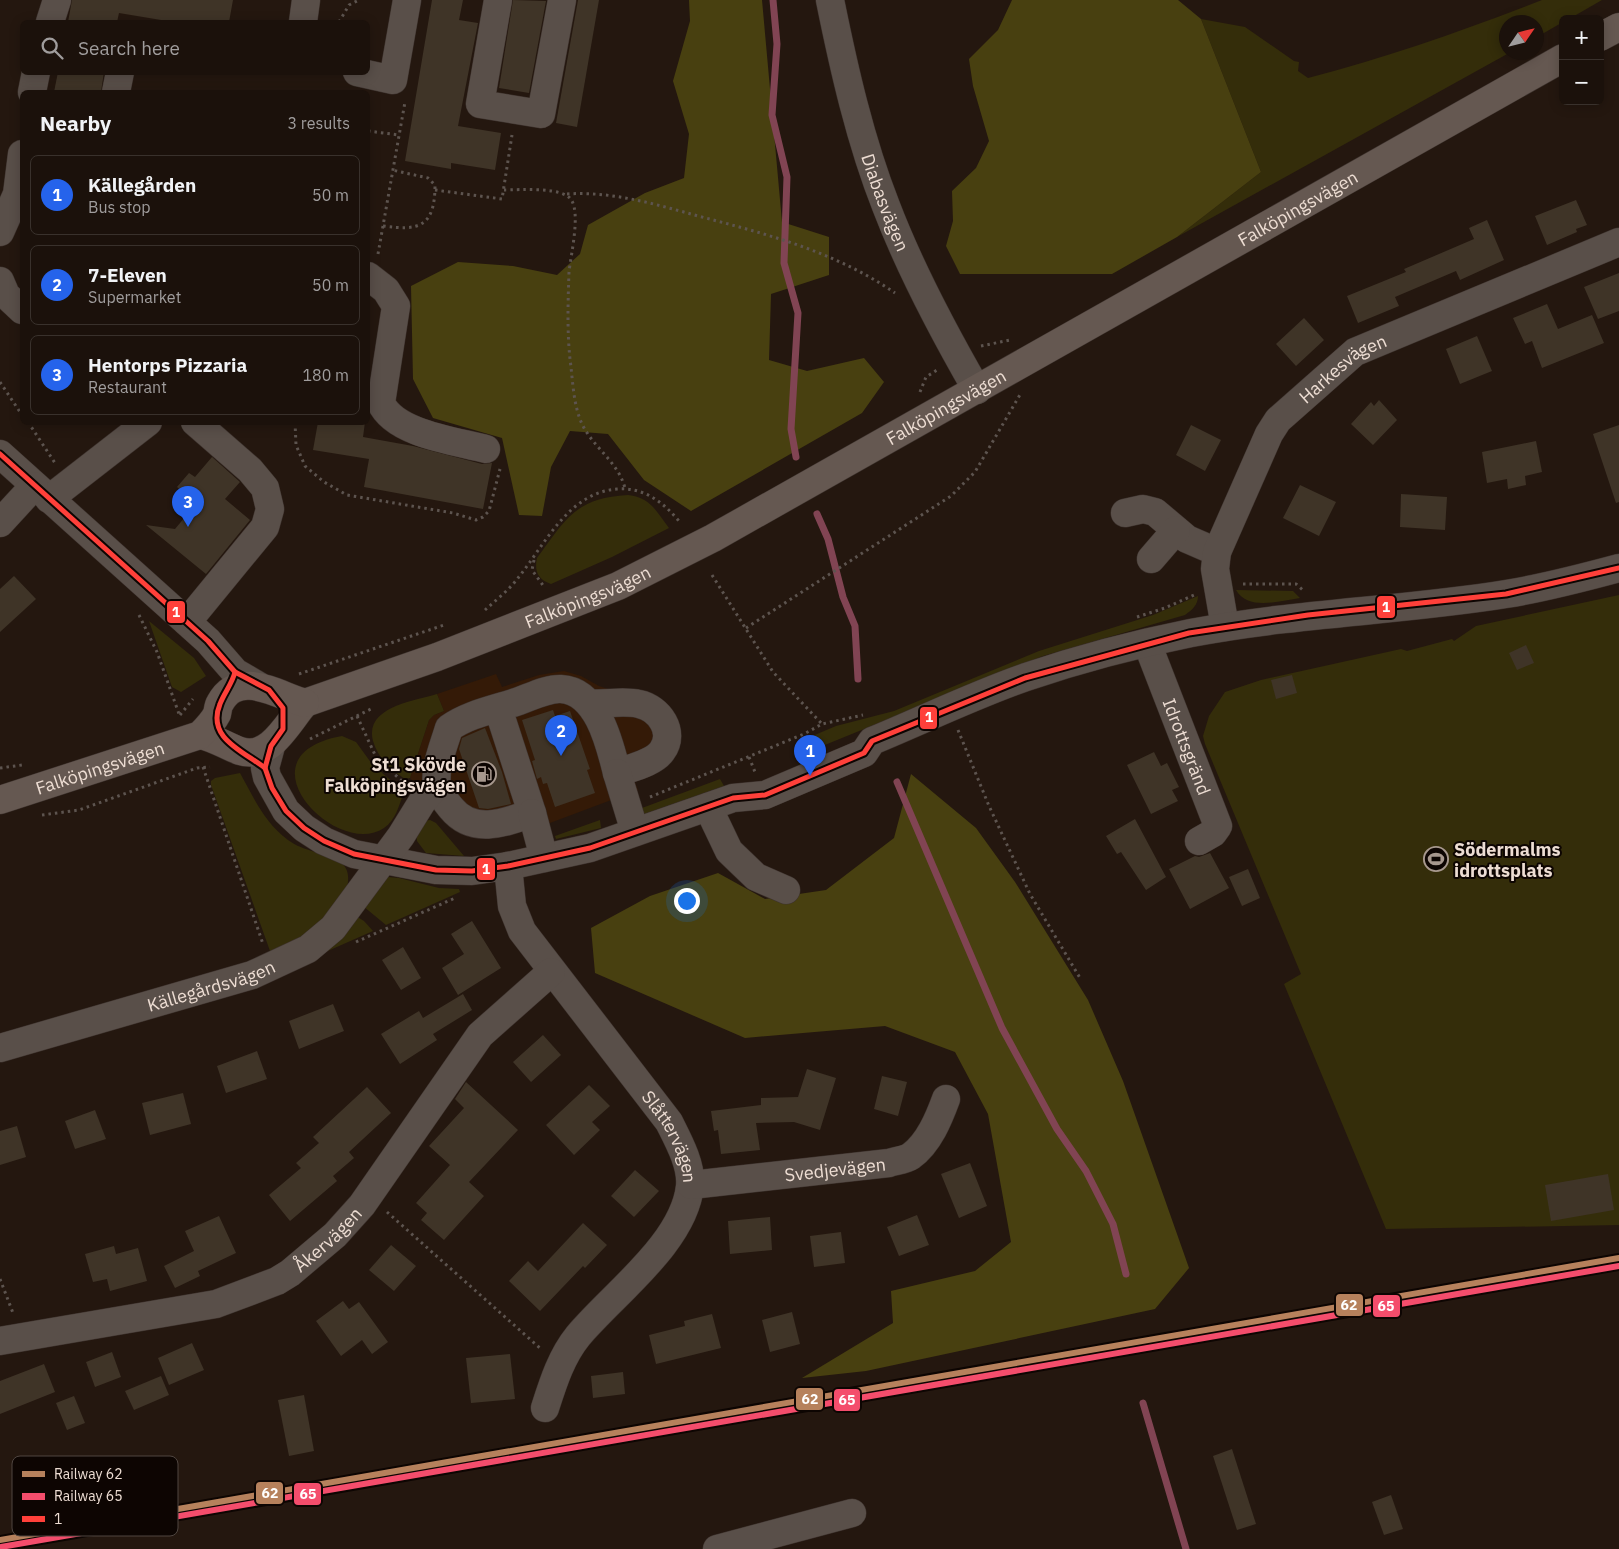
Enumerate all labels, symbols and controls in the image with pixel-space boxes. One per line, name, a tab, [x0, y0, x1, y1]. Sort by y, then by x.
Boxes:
north arrow	[1499, 15, 1544, 60]
map controls	[1559, 15, 1604, 105]
button: +	[1559, 15, 1604, 60]
search box	[20, 20, 370, 75]
icon: search	[38, 34, 66, 62]
text: Search here	[78, 36, 180, 60]
button: −	[1559, 60, 1604, 105]
text: Nearby	[40, 109, 111, 137]
text: 3 results	[287, 113, 350, 133]
street label: Diabasvägen	[857, 151, 915, 255]
street label: Falköpingsvägen	[1233, 165, 1362, 251]
text: Källegården	[88, 173, 196, 197]
text: 1	[52, 185, 62, 205]
text: 50 m	[312, 185, 349, 205]
text: Bus stop	[88, 197, 151, 217]
text: 7-Eleven	[88, 263, 167, 287]
text: 2	[52, 275, 62, 295]
text: 50 m	[312, 275, 349, 295]
text: Supermarket	[88, 287, 181, 307]
street label: Harkesvägen	[1294, 329, 1390, 408]
text: Hentorps Pizzaria	[88, 353, 247, 377]
street label: Falköpingsvägen	[882, 364, 1010, 450]
text: 3	[52, 365, 62, 385]
text: 180 m	[302, 365, 349, 385]
text: Restaurant	[88, 377, 167, 397]
pin: 3	[172, 486, 204, 527]
street label: Falköpingsvägen	[521, 560, 654, 633]
line badge: 1	[1376, 595, 1396, 619]
text: 1	[1382, 598, 1391, 616]
line badge: 1	[166, 600, 186, 624]
text: 1	[172, 603, 181, 621]
street label: Idrottsgränd	[1158, 695, 1216, 798]
line badge: 1	[919, 706, 938, 730]
text: 1	[925, 708, 934, 726]
pin: 2	[545, 715, 577, 756]
pin: 1	[794, 735, 826, 776]
street label: Falköpingsvägen	[32, 736, 167, 799]
place label: St1 Skövde Falköpingsvägen	[324, 753, 466, 797]
fuel station icon: St1 Skövde Falköpingsvägen	[471, 761, 497, 787]
place label: Södermalms idrottsplats	[1454, 838, 1561, 882]
sports icon: Södermalms idrottsplats	[1423, 846, 1449, 872]
line badge: 1	[476, 857, 496, 881]
text: 1	[482, 860, 491, 878]
your location	[674, 888, 700, 914]
street label: Källegårdsvägen	[144, 954, 279, 1016]
street label: Slåttervägen	[637, 1086, 702, 1184]
street label: Svedjevägen	[783, 1152, 887, 1186]
street label: Åkervägen	[288, 1202, 366, 1277]
line badge: 62	[1335, 1293, 1364, 1317]
line badge: 65	[1372, 1294, 1401, 1318]
text: 62	[1341, 1296, 1357, 1314]
text: 65	[1378, 1297, 1394, 1315]
line badge: 62	[795, 1387, 824, 1411]
line badge: 65	[833, 1388, 861, 1412]
text: 62	[802, 1390, 818, 1408]
text: 65	[839, 1391, 855, 1409]
legend	[12, 1456, 178, 1536]
text: Railway 62	[54, 1465, 123, 1483]
line badge: 62	[255, 1481, 284, 1505]
line badge: 65	[293, 1482, 322, 1506]
text: 62	[262, 1484, 278, 1502]
text: 65	[300, 1485, 316, 1503]
text: Railway 65	[54, 1487, 123, 1505]
text: 1	[54, 1510, 62, 1528]

